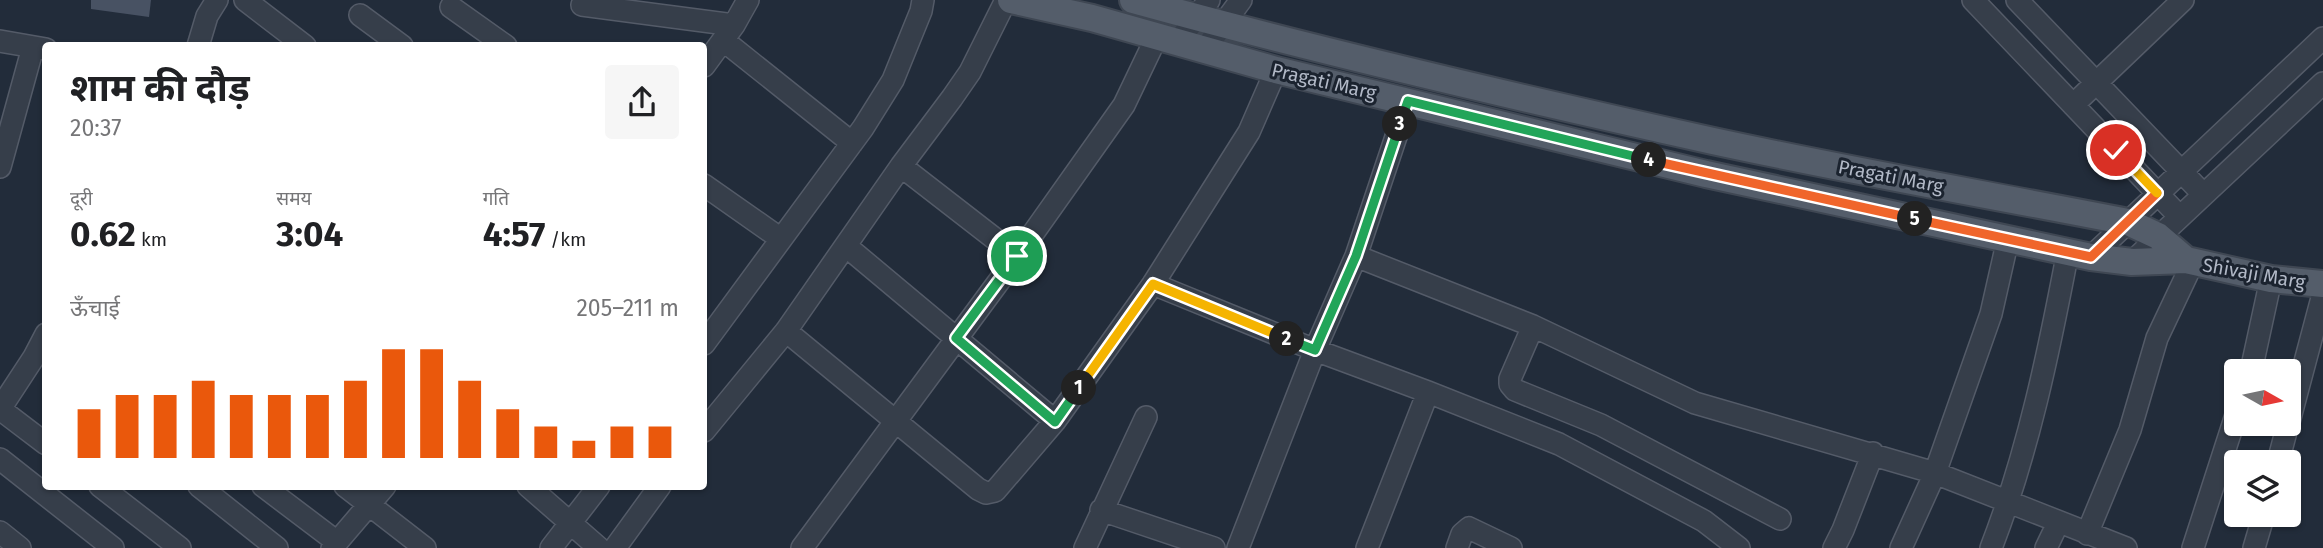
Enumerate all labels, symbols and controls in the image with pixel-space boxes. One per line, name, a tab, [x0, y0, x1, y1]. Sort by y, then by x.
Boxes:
street label: Pragati Marg	[1269, 58, 1379, 105]
text: शाम की दौड़	[70, 65, 250, 111]
button: share	[605, 65, 679, 139]
pin: 3	[1382, 106, 1418, 142]
text: 3	[1395, 112, 1404, 135]
text: 20:37	[70, 114, 122, 142]
pin	[2086, 120, 2146, 180]
icon: check	[2097, 131, 2135, 169]
pin: 4	[1632, 142, 1666, 178]
text: 4	[1643, 148, 1654, 171]
street label: Pragati Marg	[1836, 155, 1946, 198]
text: दूरी	[70, 187, 93, 210]
text: समय	[276, 187, 312, 210]
text: गति	[483, 187, 509, 210]
pin: 5	[1898, 202, 1932, 236]
text: 5	[1909, 207, 1920, 230]
text: 0.62	[70, 213, 136, 255]
text: 3:04	[276, 213, 343, 255]
text: 4:57	[483, 213, 545, 255]
pin	[987, 226, 1047, 286]
text: km	[136, 228, 167, 251]
text: /km	[545, 228, 586, 251]
icon: arrive	[998, 237, 1036, 275]
street label: Shivaji Marg	[2201, 253, 2307, 294]
text: ऊँचाई	[70, 294, 120, 322]
text: 205–211 m	[576, 294, 679, 322]
pin: 2	[1270, 322, 1304, 356]
text: 2	[1282, 327, 1291, 350]
north arrow	[2224, 359, 2301, 436]
map controls	[2224, 359, 2301, 527]
pin: 1	[1062, 370, 1096, 406]
text: 1	[1074, 376, 1083, 399]
button: layers	[2224, 450, 2301, 527]

